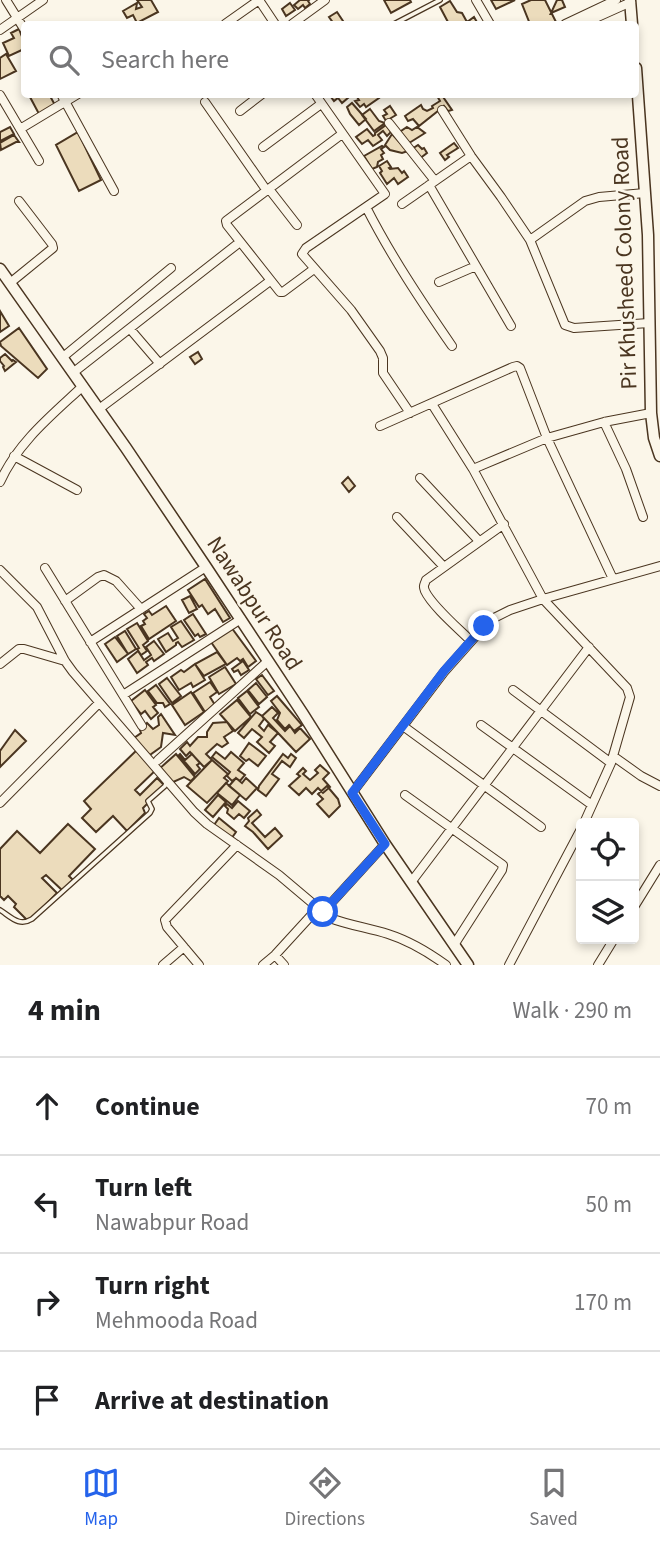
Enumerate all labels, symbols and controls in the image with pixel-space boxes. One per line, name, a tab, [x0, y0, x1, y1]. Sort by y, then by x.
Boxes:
search box	[21, 21, 639, 98]
icon: search	[45, 41, 83, 79]
text: Search here	[101, 41, 229, 78]
street label: Pir Khusheed Colony Road	[604, 136, 645, 390]
street label: Nawabpur Road	[199, 530, 310, 677]
route end	[468, 610, 499, 641]
map controls	[576, 818, 639, 944]
button: locate	[576, 818, 639, 881]
button: layers	[576, 881, 639, 944]
route start	[307, 896, 338, 927]
text: 4 min	[28, 989, 101, 1032]
text: Walk · 290 m	[513, 994, 632, 1027]
icon: ahead	[28, 1087, 66, 1125]
text: Continue	[95, 1088, 200, 1125]
text: 70 m	[585, 1090, 632, 1123]
text: Turn left	[95, 1169, 192, 1206]
icon: left	[28, 1185, 66, 1223]
text: 50 m	[585, 1188, 632, 1221]
text: Nawabpur Road	[95, 1206, 249, 1239]
text: Turn right	[95, 1267, 210, 1304]
icon: right	[28, 1283, 66, 1321]
text: 170 m	[574, 1286, 632, 1319]
text: Mehmooda Road	[95, 1304, 258, 1337]
icon: arrive	[28, 1381, 66, 1419]
text: Arrive at destination	[95, 1382, 329, 1419]
tab: Map	[82, 1464, 120, 1533]
tab: Directions	[285, 1464, 365, 1533]
tab: Saved	[529, 1464, 578, 1533]

